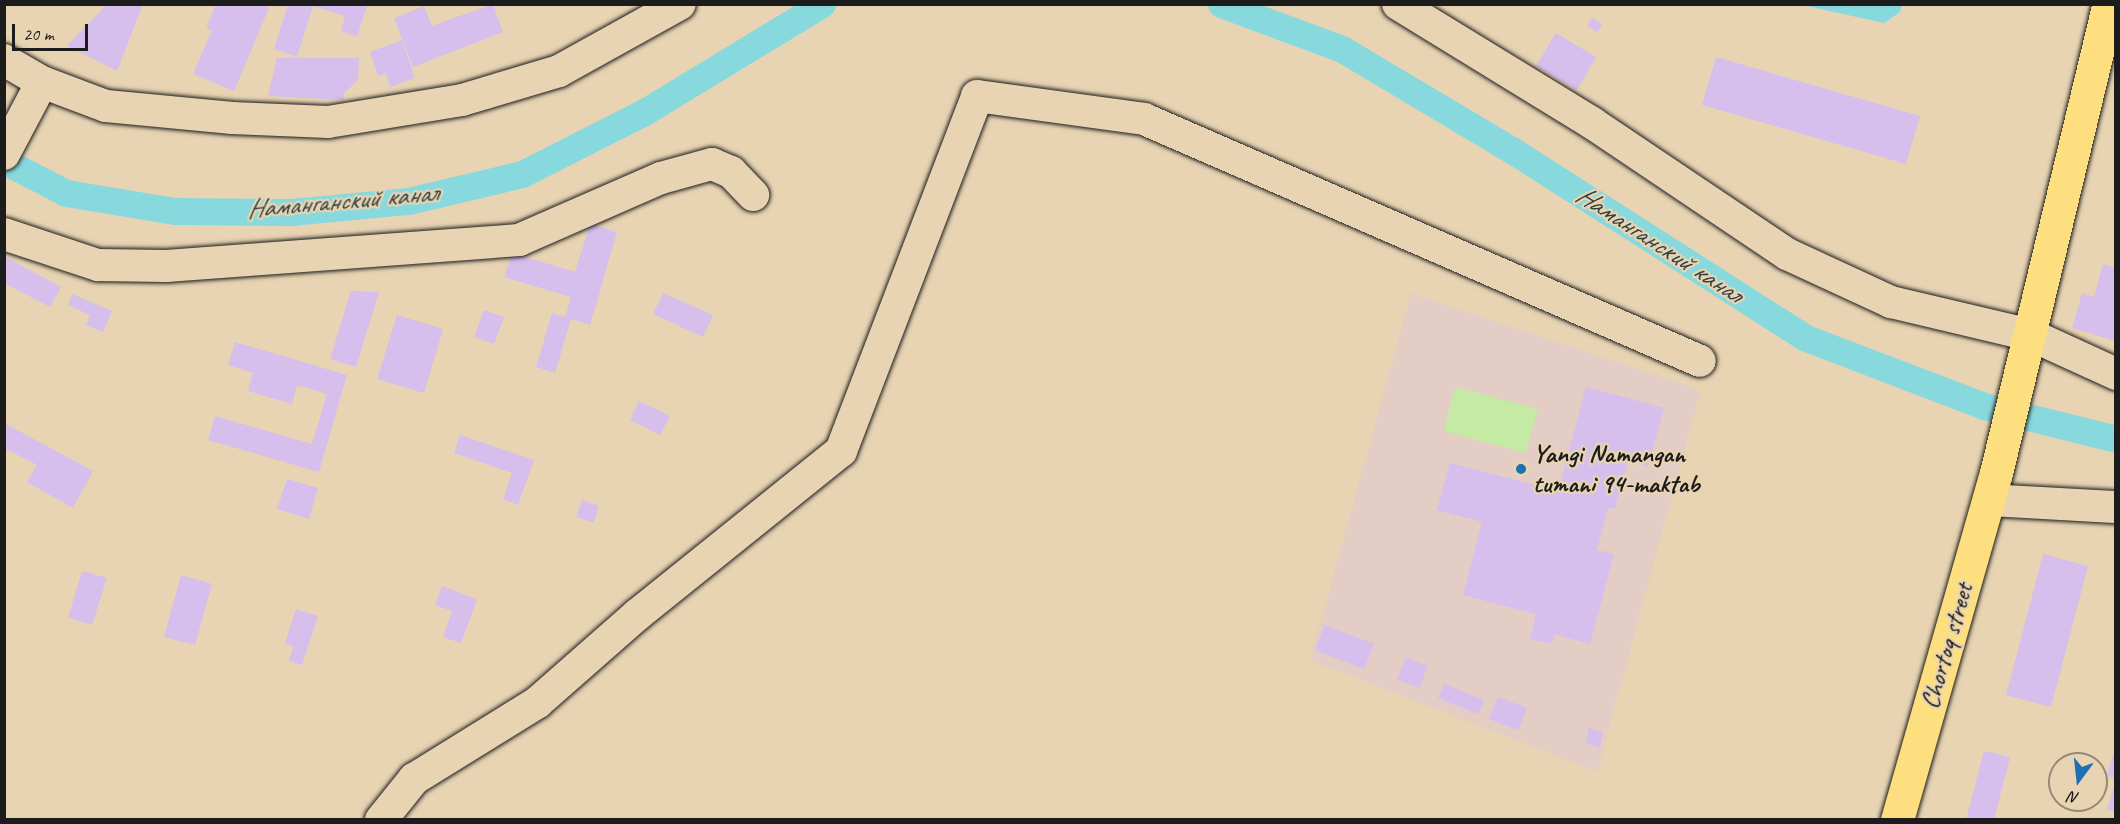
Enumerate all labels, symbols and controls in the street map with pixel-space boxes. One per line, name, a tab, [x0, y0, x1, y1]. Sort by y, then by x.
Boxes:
scale bar	[15, 12, 92, 50]
text: 20 m	[23, 23, 54, 45]
water label: Наманганский канал	[245, 177, 439, 225]
water label: Наманганский канал	[1570, 178, 1748, 310]
place label: Yangi Namangan tumani 94-maktab	[1533, 438, 1700, 500]
marker: Yangi Namangan tumani 94-maktab	[1514, 462, 1528, 476]
street label: Chortoq street	[1914, 580, 1980, 712]
north arrow	[2048, 752, 2108, 812]
text: N	[2066, 787, 2081, 808]

